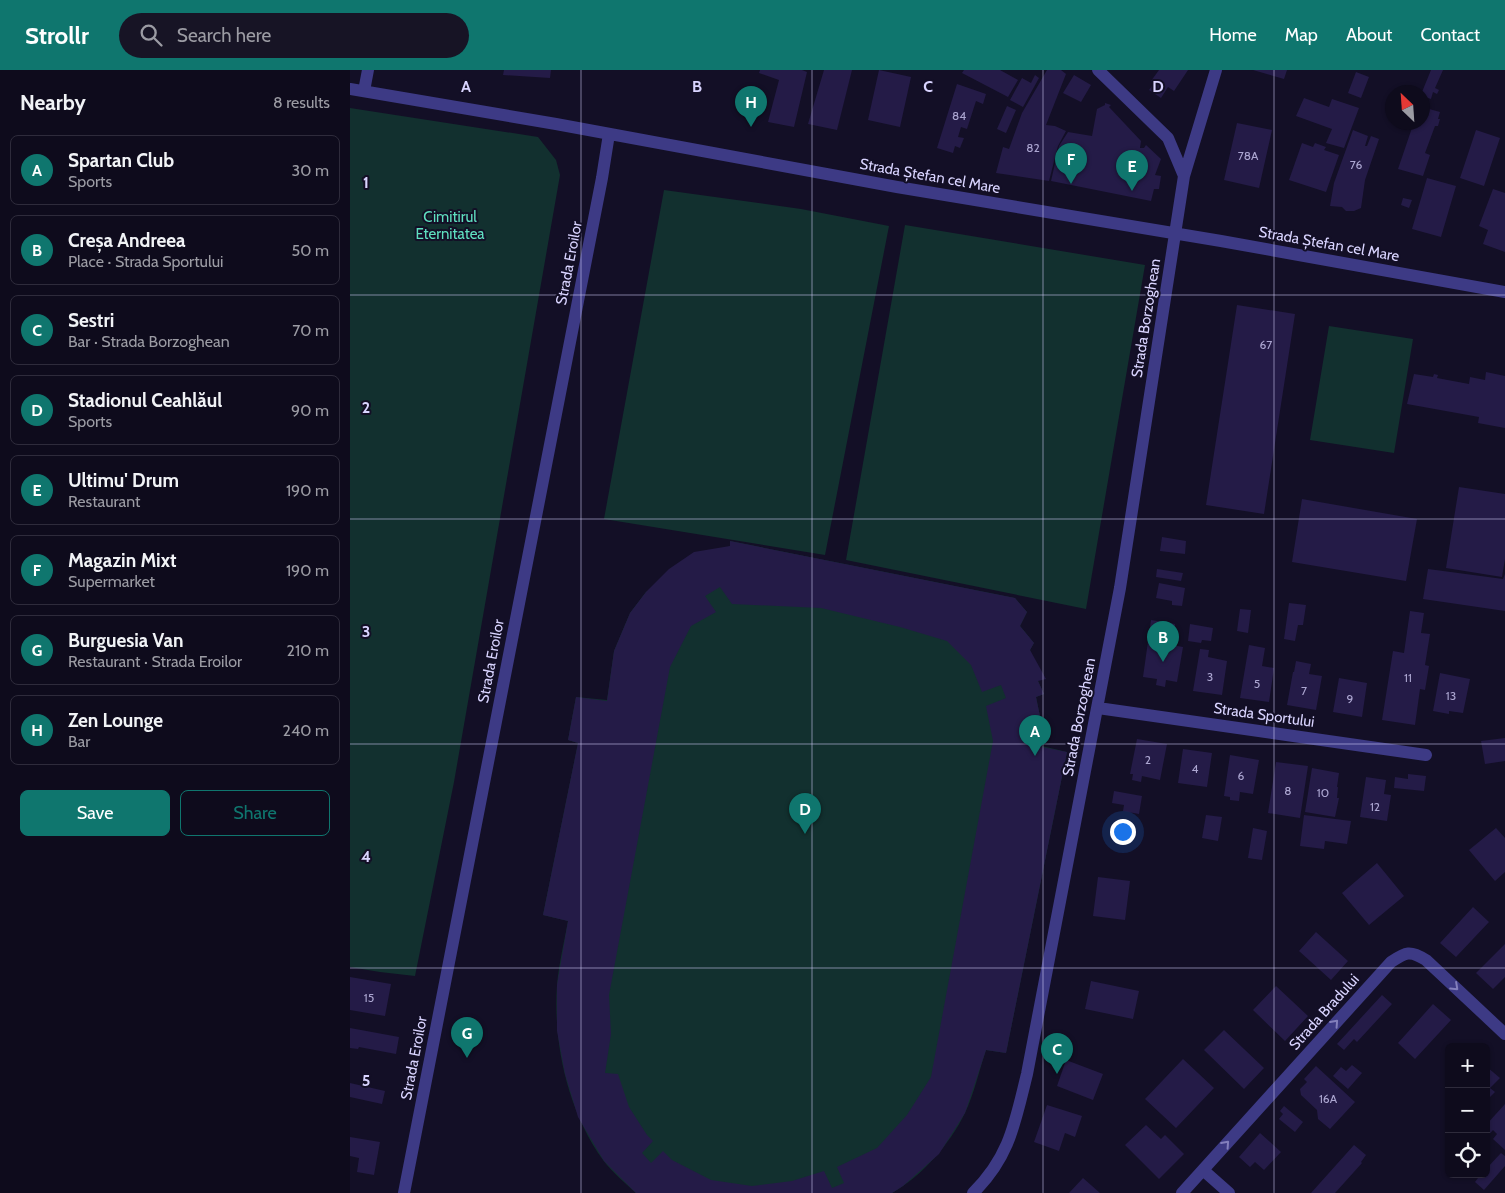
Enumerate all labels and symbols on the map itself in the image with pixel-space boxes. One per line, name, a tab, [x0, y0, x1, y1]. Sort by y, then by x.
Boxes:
text: A	[461, 77, 471, 96]
text: B	[692, 77, 702, 96]
text: C	[923, 77, 933, 96]
text: D	[1152, 77, 1164, 96]
north arrow	[1385, 85, 1430, 130]
pin: H	[735, 86, 767, 127]
house number: 84	[952, 108, 966, 123]
house number: 82	[1026, 140, 1040, 155]
pin: F	[1055, 143, 1087, 184]
house number: 78A	[1238, 148, 1259, 163]
pin: E	[1116, 150, 1148, 191]
street label: Strada Ștefan cel Mare	[858, 155, 1002, 198]
house number: 76	[1350, 157, 1362, 172]
text: 1	[363, 173, 369, 192]
park label: Cimitirul Eternitatea	[415, 208, 485, 243]
street label: Strada Eroilor	[552, 219, 586, 306]
street label: Strada Ștefan cel Mare	[1257, 223, 1401, 266]
street label: Strada Borzoghean	[1128, 257, 1164, 379]
house number: 67	[1260, 337, 1272, 352]
text: 2	[362, 398, 370, 417]
street label: Strada Eroilor	[474, 617, 508, 704]
pin: B	[1147, 621, 1179, 662]
text: 3	[362, 622, 370, 641]
street label: Strada Borzoghean	[1059, 656, 1099, 778]
house number: 3	[1207, 669, 1213, 684]
house number: 11	[1404, 670, 1412, 685]
house number: 5	[1254, 676, 1260, 691]
house number: 7	[1301, 683, 1307, 698]
house number: 13	[1446, 688, 1456, 703]
house number: 9	[1347, 691, 1354, 706]
street label: Strada Sportului	[1212, 699, 1316, 731]
pin: A	[1019, 715, 1051, 756]
house number: 2	[1145, 752, 1151, 767]
house number: 4	[1192, 761, 1199, 776]
house number: 6	[1238, 768, 1245, 783]
house number: 8	[1284, 783, 1292, 798]
house number: 10	[1317, 785, 1329, 800]
pin: D	[789, 793, 821, 834]
house number: 12	[1370, 799, 1380, 814]
your location	[1110, 819, 1136, 845]
text: 4	[361, 847, 371, 866]
street label: Strada Bradului	[1285, 970, 1363, 1054]
one-way arrow	[1450, 981, 1459, 990]
house number: 15	[364, 990, 374, 1005]
street label: Strada Eroilor	[397, 1014, 431, 1101]
pin: G	[451, 1017, 483, 1058]
one-way arrow	[1329, 1020, 1338, 1029]
pin: C	[1041, 1033, 1073, 1074]
text: 5	[362, 1071, 370, 1090]
house number: 16A	[1319, 1091, 1338, 1106]
one-way arrow	[1221, 1140, 1230, 1149]

